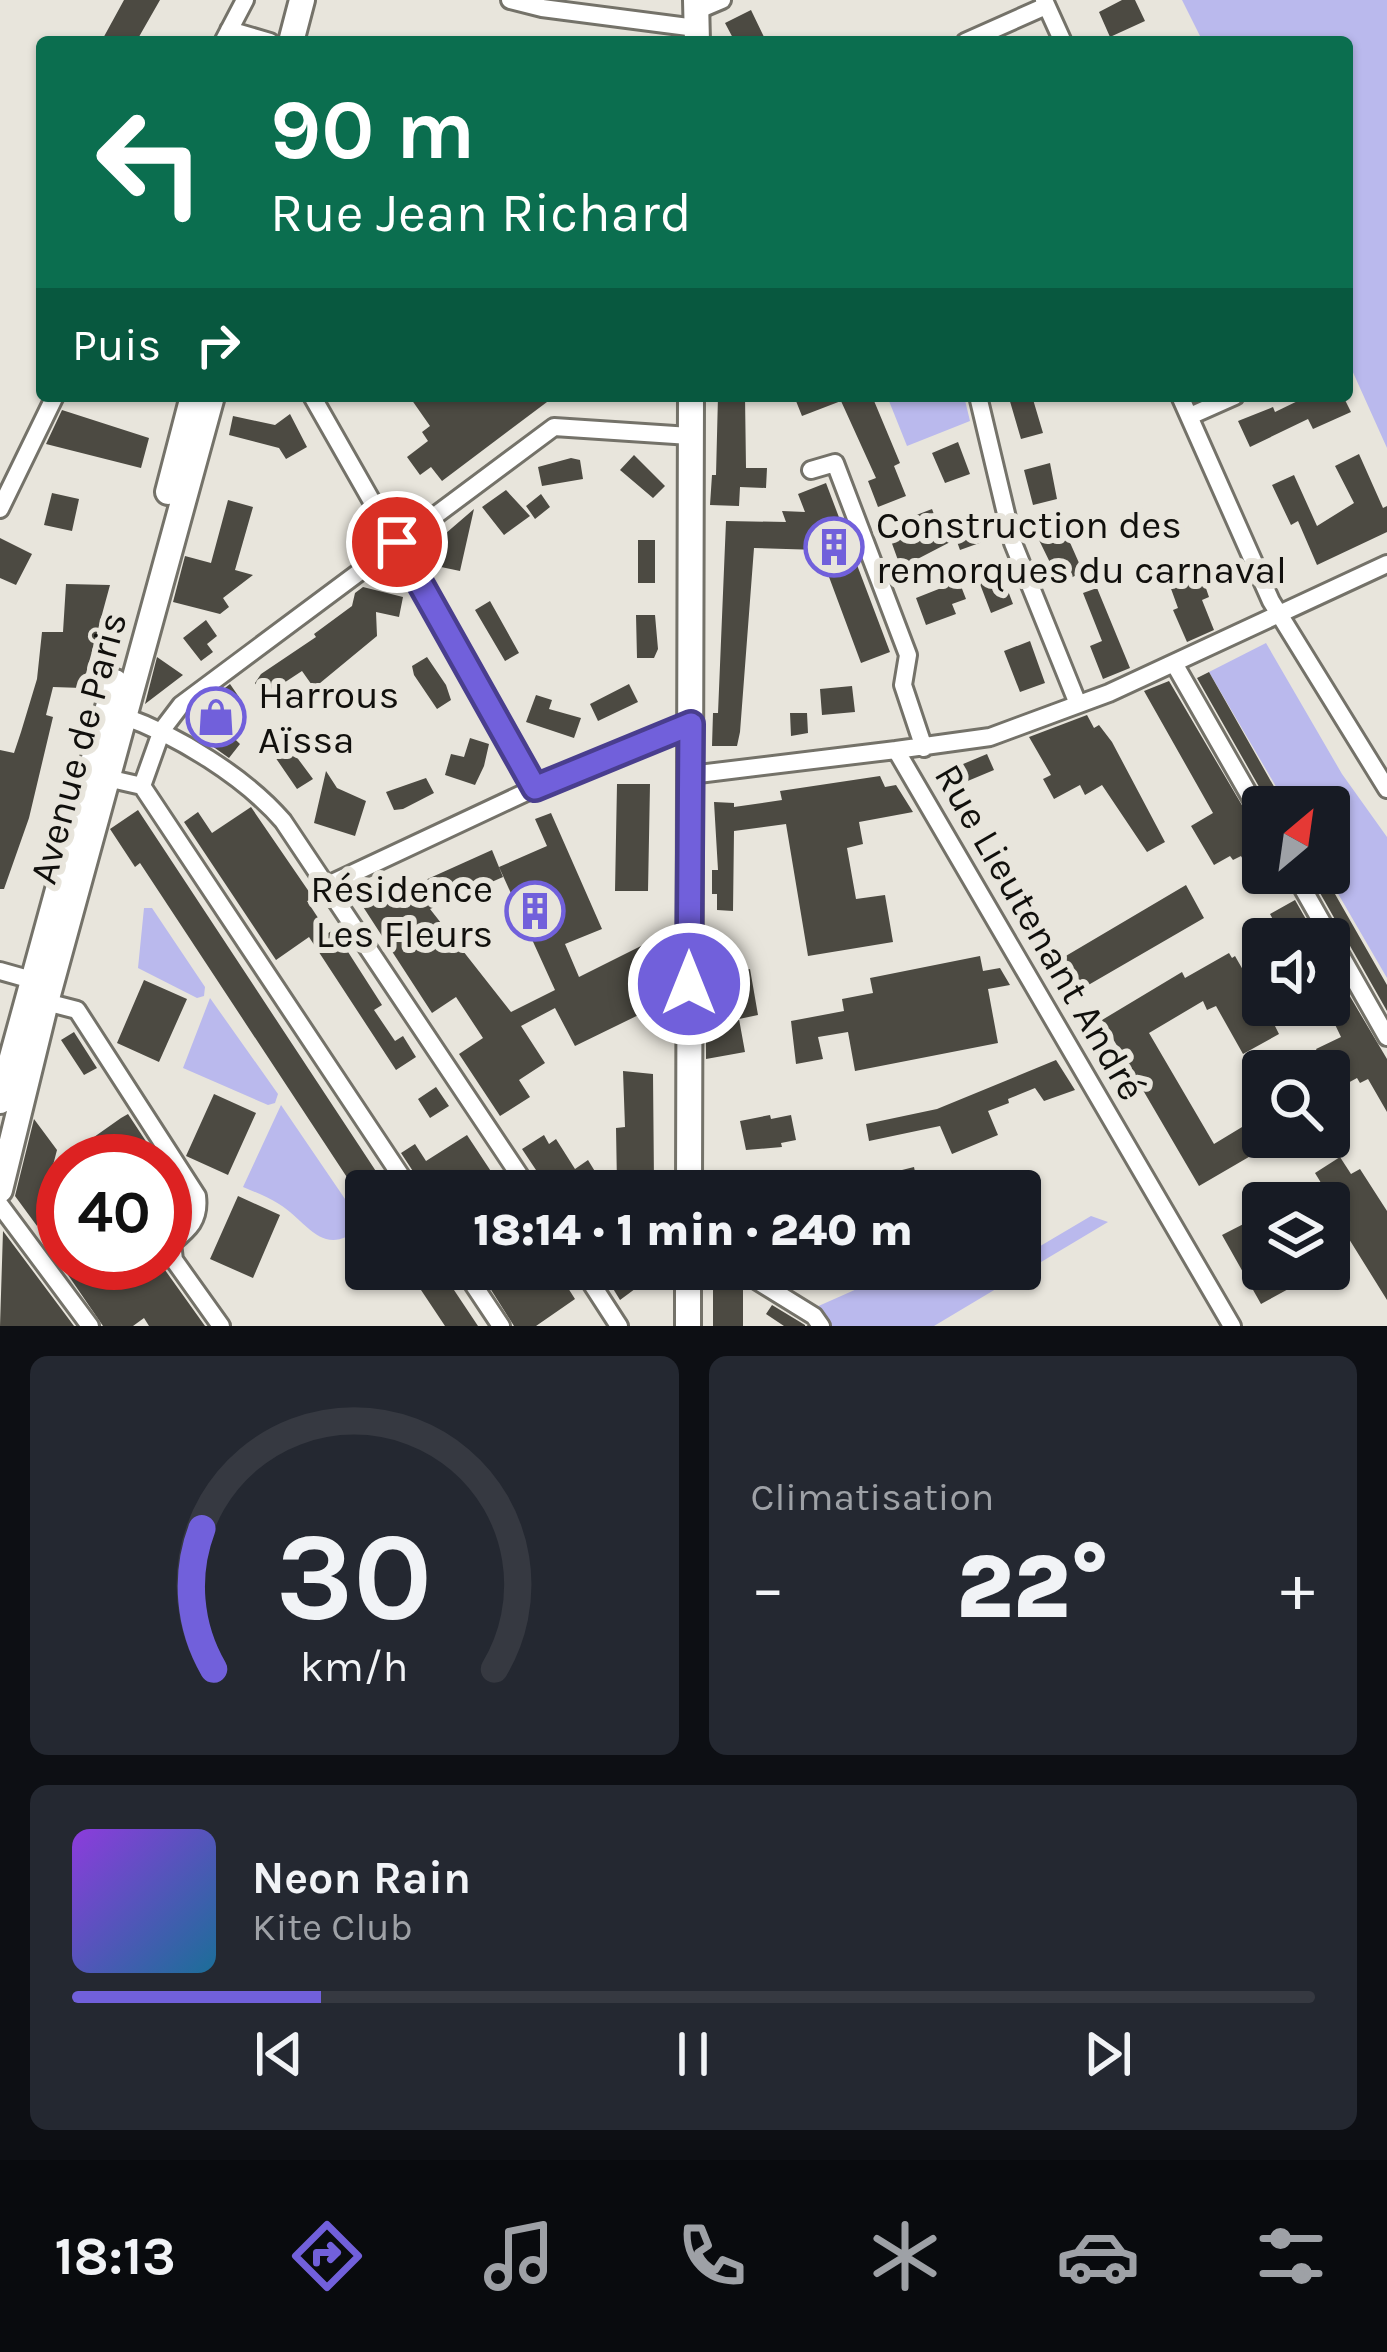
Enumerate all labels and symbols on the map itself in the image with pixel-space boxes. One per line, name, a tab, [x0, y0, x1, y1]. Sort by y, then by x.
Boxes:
pin	[346, 491, 448, 593]
place label: Construction des remorques du carnaval	[876, 502, 1287, 593]
building icon: Construction des remorques du carnaval	[803, 516, 865, 578]
street label: Avenue de Paris	[20, 607, 136, 889]
place label: Harrous Aïssa	[258, 672, 399, 763]
shop icon: Harrous Aïssa	[185, 686, 247, 748]
street label: Rue Lieutenant André	[925, 756, 1155, 1108]
north arrow	[1242, 786, 1350, 894]
place label: Résidence Les Fleurs	[310, 866, 493, 957]
building icon: Résidence Les Fleurs	[504, 880, 566, 942]
position arrow	[626, 921, 752, 1047]
speed limit sign: 40	[36, 1134, 192, 1290]

